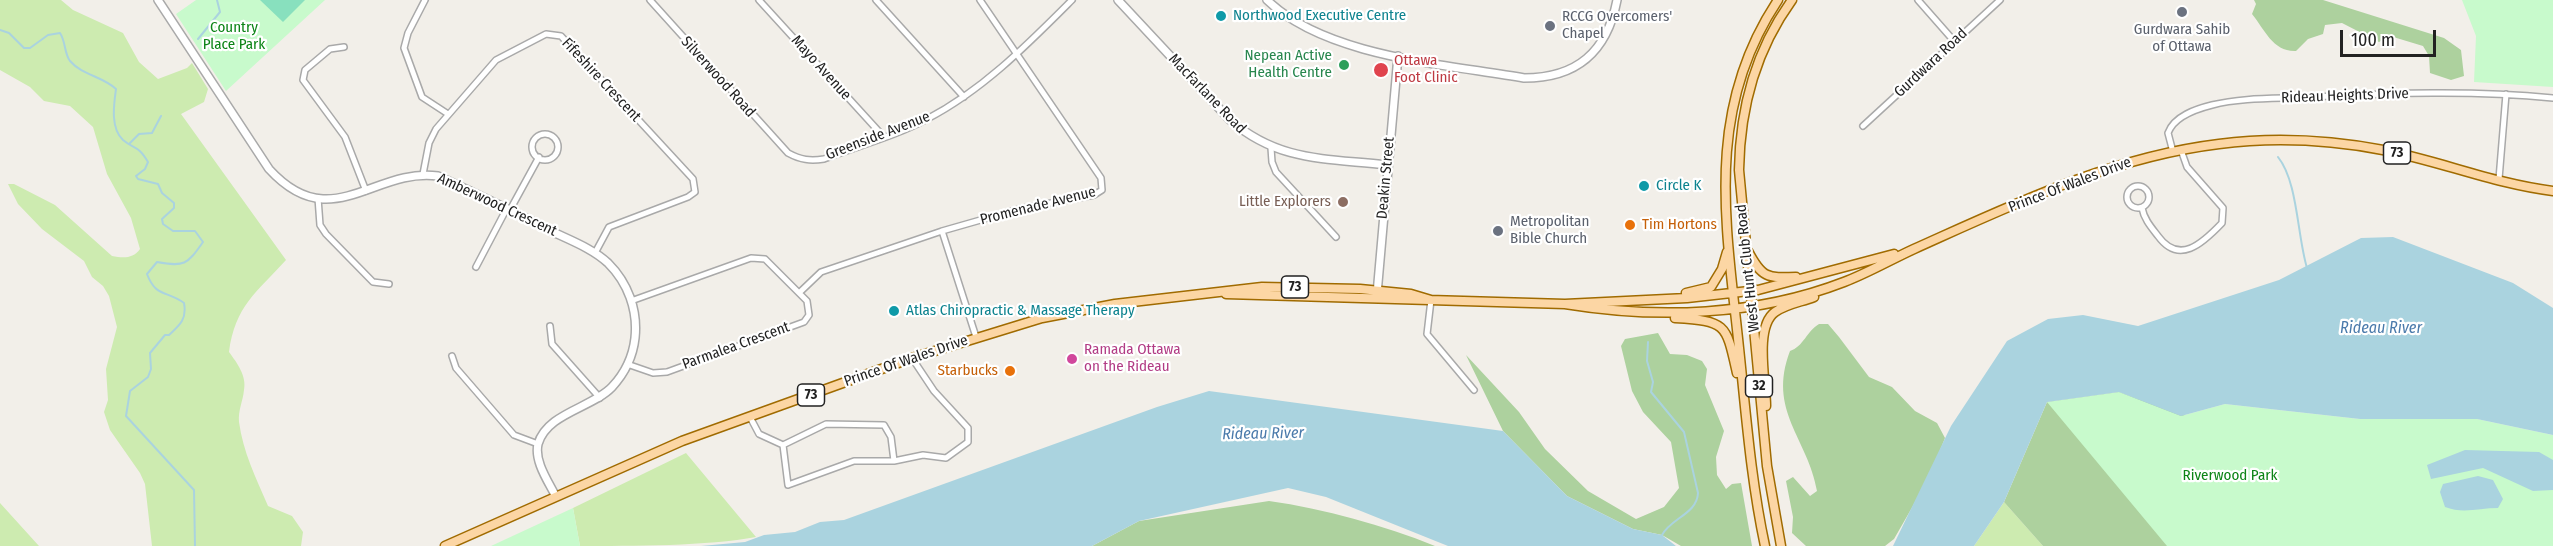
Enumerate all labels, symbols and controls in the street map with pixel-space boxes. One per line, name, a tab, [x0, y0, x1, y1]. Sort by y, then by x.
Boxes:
marker: Gurdwara Sahib of Ottawa	[2175, 5, 2189, 19]
place label: Northwood Executive Centre	[1233, 7, 1406, 25]
place label: RCCG Overcomers' Chapel	[1562, 8, 1672, 43]
marker: Northwood Executive Centre	[1214, 9, 1228, 23]
scale bar	[2343, 18, 2439, 56]
park label: Country Place Park	[203, 19, 265, 54]
marker: RCCG Overcomers' Chapel	[1543, 19, 1557, 33]
place label: Gurdwara Sahib of Ottawa	[2134, 21, 2230, 56]
street label: Gurdwara Road	[1891, 25, 1971, 101]
text: 100 m	[2351, 29, 2395, 51]
street label: Mayo Avenue	[787, 32, 855, 104]
street label: Silverwood Road	[677, 33, 759, 121]
street label: Fifeshire Crescent	[558, 34, 644, 126]
place label: Nepean Active Health Centre	[1244, 47, 1332, 82]
street label: MacFarlane Road	[1164, 50, 1250, 138]
place label: Ottawa Foot Clinic	[1394, 52, 1458, 87]
marker: Nepean Active Health Centre	[1337, 58, 1351, 72]
marker: Ottawa Foot Clinic	[1372, 61, 1390, 79]
street label: Rideau Heights Drive	[2281, 85, 2409, 107]
street label: Greenside Avenue	[823, 108, 933, 164]
street label: Deakin Street	[1373, 136, 1399, 220]
road number: 73	[2384, 142, 2410, 164]
street label: Prince Of Wales Drive	[2006, 153, 2134, 217]
street label: Amberwood Crescent	[434, 169, 560, 241]
place label: Circle K	[1656, 177, 1701, 195]
marker: Circle K	[1637, 179, 1651, 193]
street label: Promenade Avenue	[978, 183, 1098, 229]
place label: Little Explorers	[1239, 193, 1331, 211]
marker: Little Explorers	[1336, 195, 1350, 209]
street label: West Hunt Club Road	[1732, 203, 1764, 333]
place label: Metropolitan Bible Church	[1510, 213, 1589, 248]
place label: Tim Hortons	[1642, 216, 1717, 234]
marker: Tim Hortons	[1623, 218, 1637, 232]
marker: Metropolitan Bible Church	[1491, 224, 1505, 238]
road number: 73	[1282, 276, 1308, 298]
place label: Atlas Chiropractic & Massage Therapy	[906, 302, 1135, 320]
marker: Atlas Chiropractic & Massage Therapy	[887, 304, 901, 318]
street label: Parmalea Crescent	[680, 318, 792, 374]
water label: Rideau River	[2340, 319, 2422, 339]
street label: Prince Of Wales Drive	[842, 331, 970, 391]
place label: Ramada Ottawa on the Rideau	[1084, 341, 1181, 376]
marker: Ramada Ottawa on the Rideau	[1065, 352, 1079, 366]
place label: Starbucks	[938, 362, 998, 380]
marker: Starbucks	[1003, 364, 1017, 378]
road number: 32	[1746, 375, 1772, 397]
road number: 73	[798, 384, 824, 406]
water label: Rideau River	[1222, 424, 1304, 444]
park label: Riverwood Park	[2182, 467, 2278, 485]

